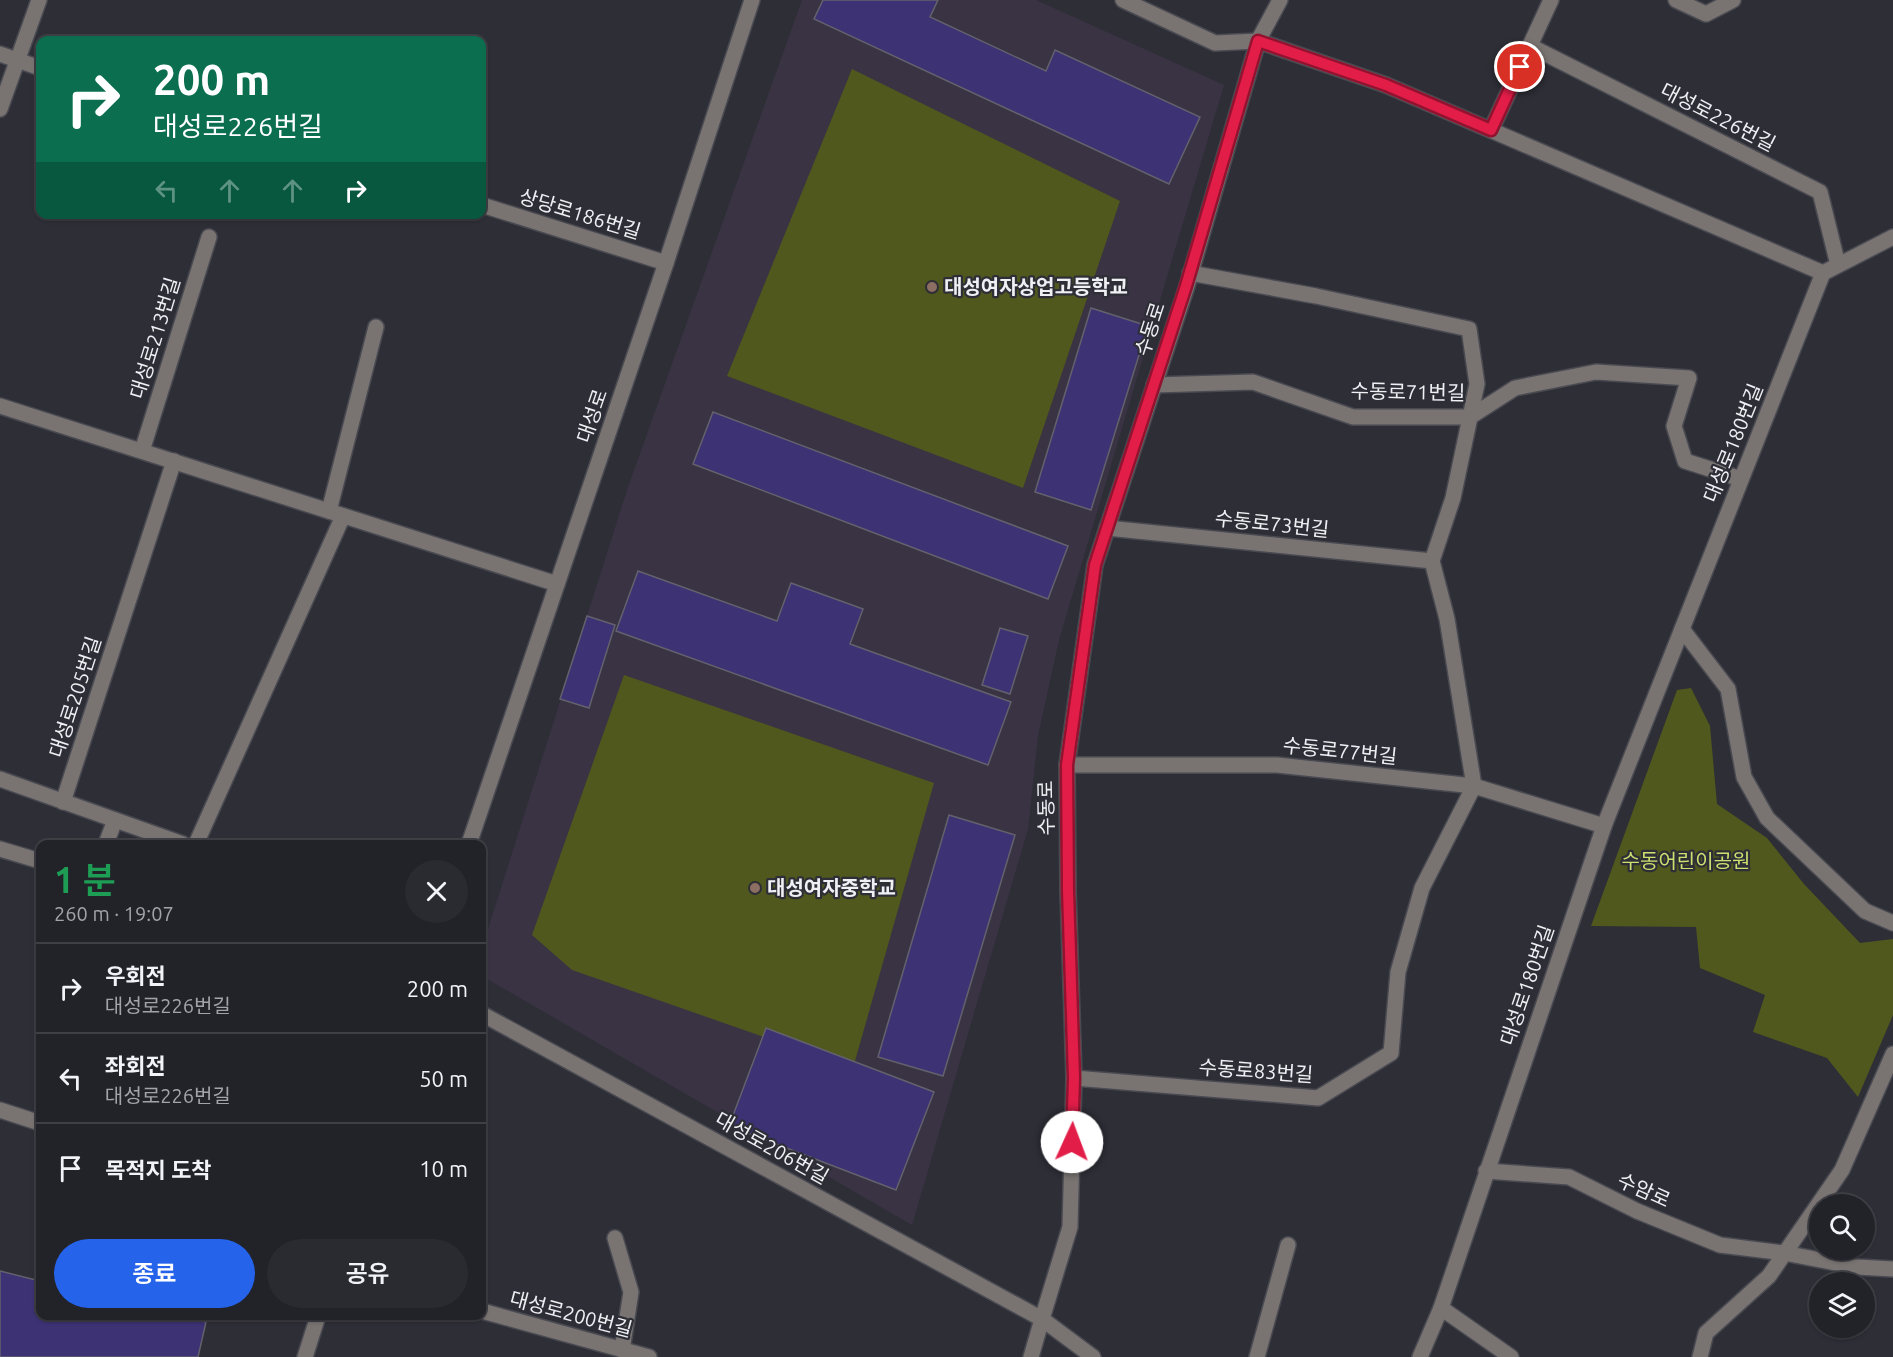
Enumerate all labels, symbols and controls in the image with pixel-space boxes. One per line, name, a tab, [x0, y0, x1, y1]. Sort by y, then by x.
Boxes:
pin	[1494, 41, 1545, 92]
icon: arrive	[1503, 50, 1536, 83]
text: 200 m	[153, 56, 270, 103]
icon: right	[54, 60, 132, 138]
street label: 대성로226번길	[1657, 78, 1780, 155]
text: 대성로226번길	[153, 111, 323, 141]
icon: left	[150, 174, 183, 207]
icon: ahead	[213, 174, 246, 207]
icon: ahead	[276, 174, 309, 207]
icon: right	[339, 174, 372, 207]
street label: 상당로186번길	[517, 184, 644, 243]
street label: 대성로213번길	[125, 274, 184, 401]
place label: 대성여자상업고등학교	[944, 275, 1128, 298]
marker: 대성여자상업고등학교	[925, 280, 939, 294]
street label: 수동로	[1130, 299, 1169, 359]
street label: 수동로71번길	[1351, 379, 1465, 404]
street label: 대성로180번길	[1698, 380, 1767, 505]
street label: 대성로	[572, 386, 611, 446]
street label: 수동로73번길	[1214, 506, 1330, 541]
street label: 대성로205번길	[44, 633, 105, 760]
street label: 수동로77번길	[1282, 733, 1398, 768]
street label: 수동로	[1034, 780, 1057, 836]
park label: 수동어린이공원	[1622, 849, 1750, 872]
text: 1 분	[54, 859, 116, 900]
button: close	[405, 860, 468, 923]
place label: 대성여자중학교	[767, 876, 896, 899]
marker: 대성여자중학교	[748, 881, 762, 895]
text: 260 m · 19:07	[54, 902, 174, 925]
street label: 대성로180번길	[1495, 922, 1558, 1048]
text: 우회전	[105, 963, 166, 988]
icon: right	[54, 972, 87, 1005]
text: 200 m	[407, 976, 468, 1001]
text: 대성로226번길	[105, 994, 231, 1017]
text: 좌회전	[105, 1053, 166, 1078]
street label: 수동로83번길	[1198, 1055, 1314, 1086]
icon: left	[54, 1062, 87, 1095]
text: 50 m	[419, 1066, 468, 1091]
text: 대성로226번길	[105, 1084, 231, 1107]
street label: 대성로206번길	[712, 1107, 833, 1188]
position arrow	[1040, 1110, 1104, 1174]
icon: arrive	[54, 1152, 87, 1185]
text: 10 m	[419, 1156, 468, 1181]
text: 목적지 도착	[105, 1157, 211, 1182]
street label: 수암로	[1614, 1168, 1674, 1211]
map controls	[1809, 1194, 1875, 1338]
button: search	[1809, 1194, 1875, 1260]
button: 종료	[54, 1239, 255, 1308]
button: 공유	[267, 1239, 468, 1308]
button: layers	[1809, 1272, 1875, 1338]
street label: 대성로200번길	[507, 1286, 635, 1341]

